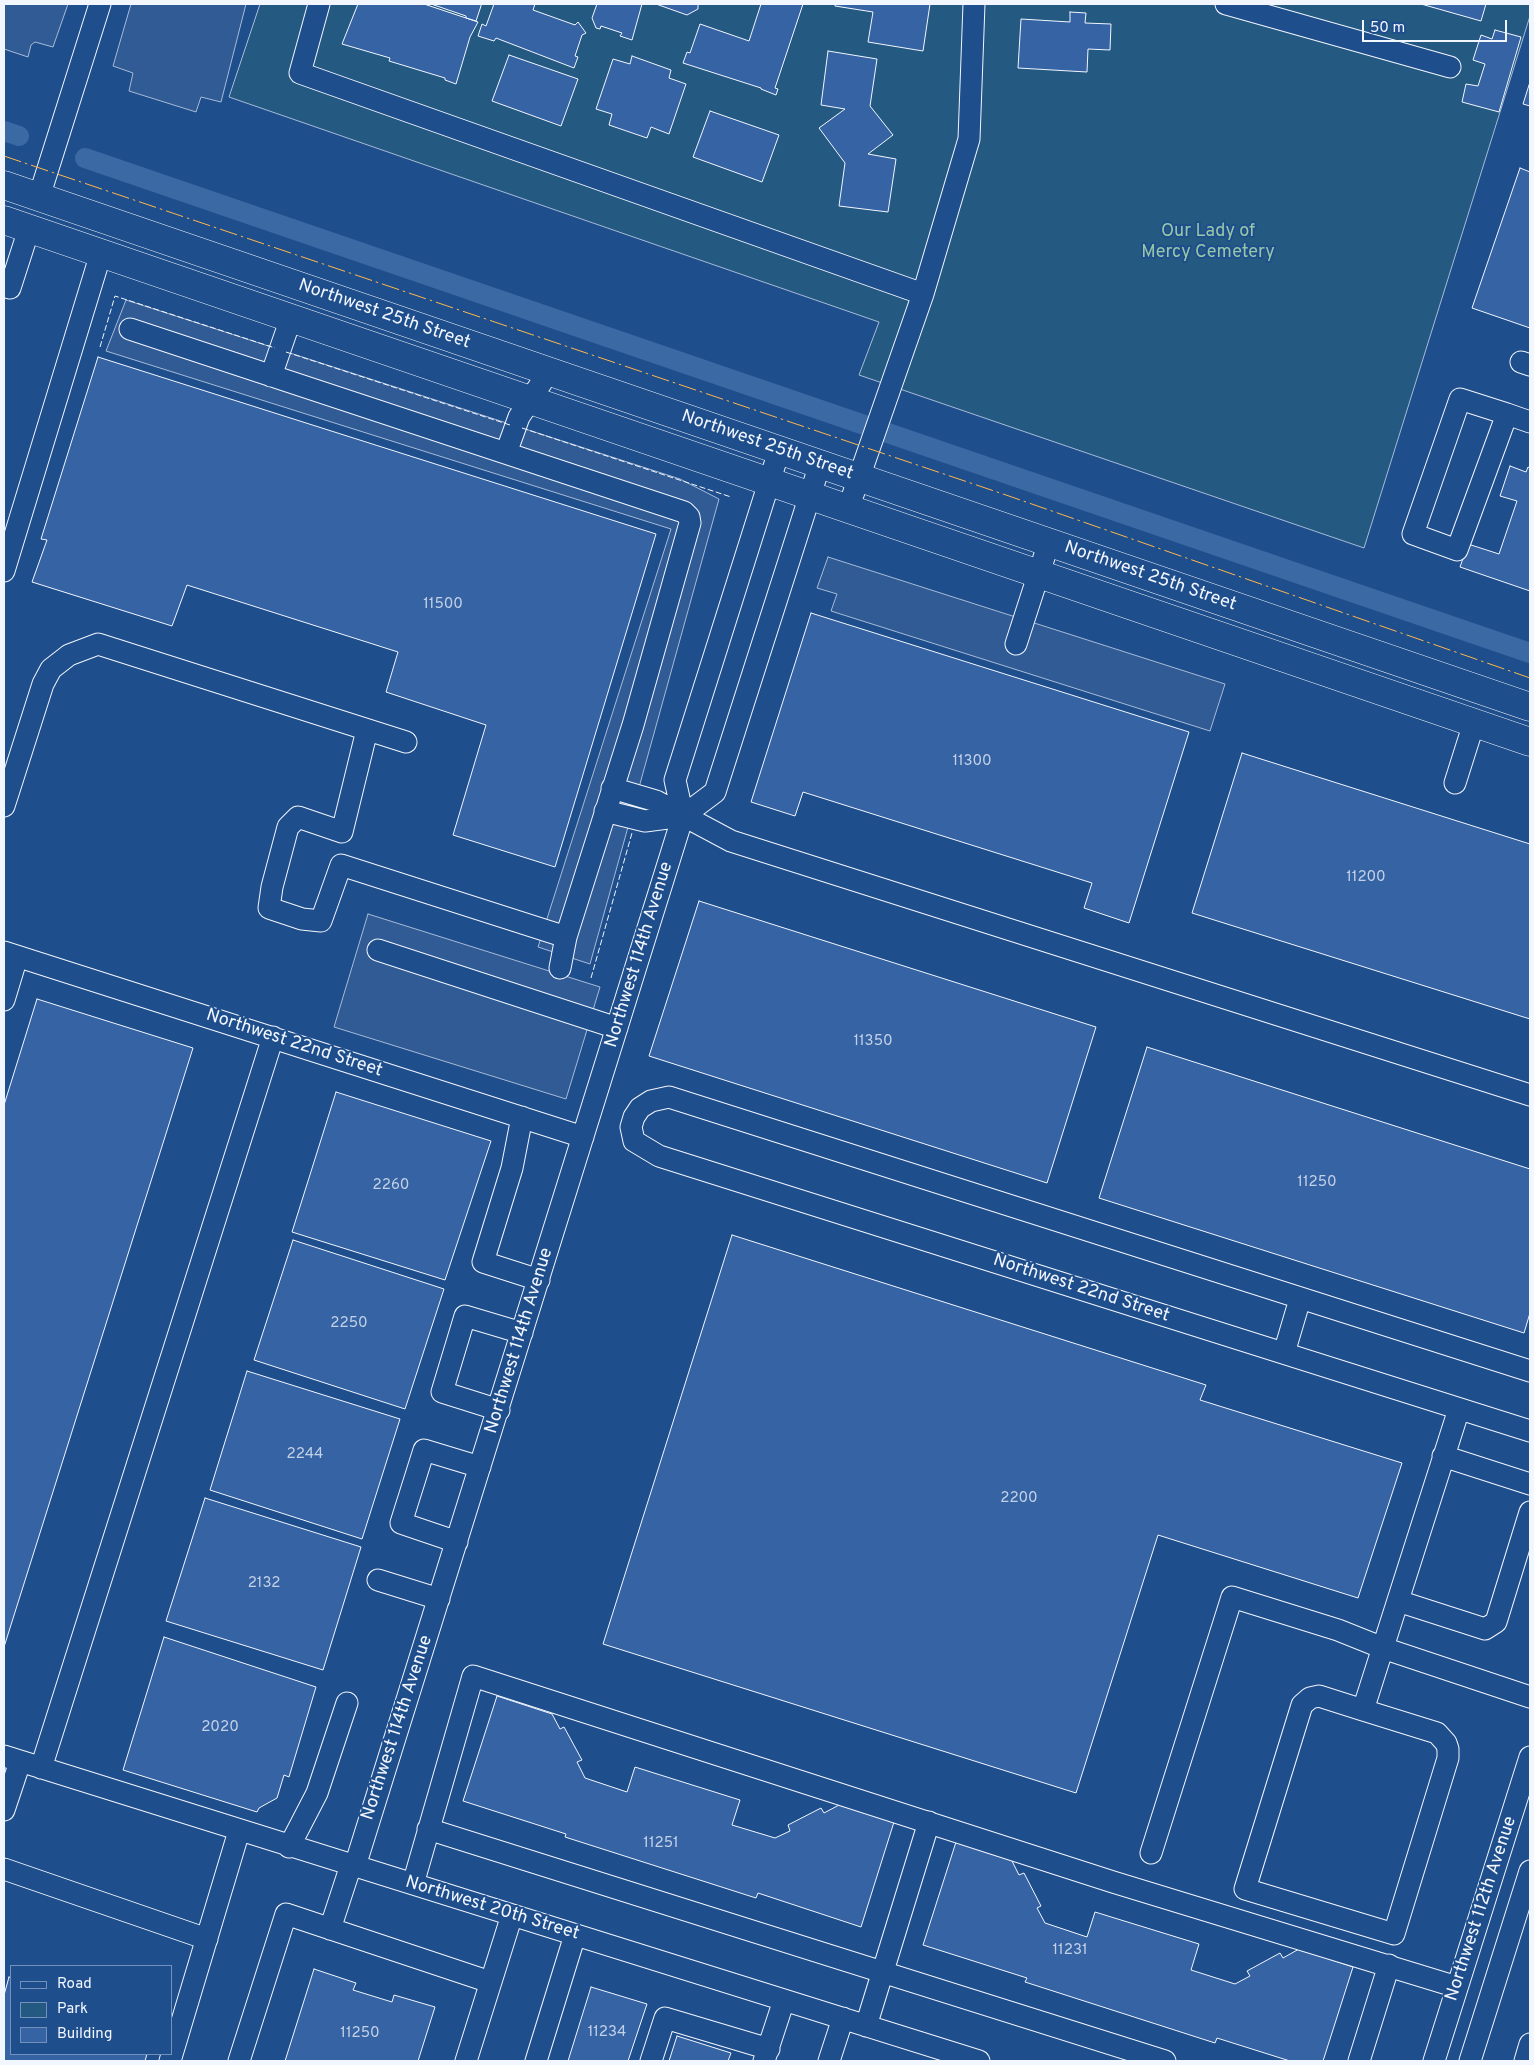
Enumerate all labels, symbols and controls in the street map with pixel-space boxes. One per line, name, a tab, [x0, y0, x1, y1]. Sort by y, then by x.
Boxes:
scale bar	[1364, 10, 1509, 42]
text: 50 m	[1370, 19, 1405, 38]
park label: Our Lady of Mercy Cemetery	[1141, 221, 1275, 264]
street label: Northwest 25th Street	[295, 275, 473, 355]
street label: Northwest 25th Street	[678, 406, 856, 486]
street label: Northwest 25th Street	[1061, 537, 1239, 617]
house number: 11500	[423, 596, 463, 614]
house number: 11300	[952, 753, 992, 771]
street label: Northwest 114th Avenue	[601, 860, 679, 1050]
house number: 11200	[1346, 869, 1386, 887]
street label: Northwest 22nd Street	[203, 1005, 385, 1083]
house number: 11350	[853, 1033, 893, 1051]
house number: 11250	[1297, 1174, 1337, 1192]
house number: 2260	[373, 1177, 409, 1195]
street label: Northwest 114th Avenue	[481, 1246, 559, 1436]
street label: Northwest 22nd Street	[990, 1250, 1172, 1328]
house number: 2250	[330, 1315, 368, 1333]
house number: 2244	[287, 1446, 323, 1464]
house number: 2200	[1000, 1490, 1038, 1508]
house number: 2132	[248, 1575, 280, 1593]
street label: Northwest 114th Avenue	[358, 1633, 438, 1823]
house number: 2020	[201, 1719, 239, 1737]
street label: Northwest 112th Avenue	[1442, 1814, 1522, 2004]
house number: 11251	[643, 1835, 679, 1853]
street label: Northwest 20th Street	[402, 1872, 582, 1946]
house number: 11231	[1053, 1942, 1087, 1960]
legend	[10, 1965, 172, 2055]
text: Road	[57, 1975, 92, 1994]
text: Park	[57, 2000, 88, 2019]
house number: 11234	[588, 2024, 626, 2042]
text: Building	[57, 2025, 112, 2044]
house number: 11250	[340, 2025, 380, 2043]

